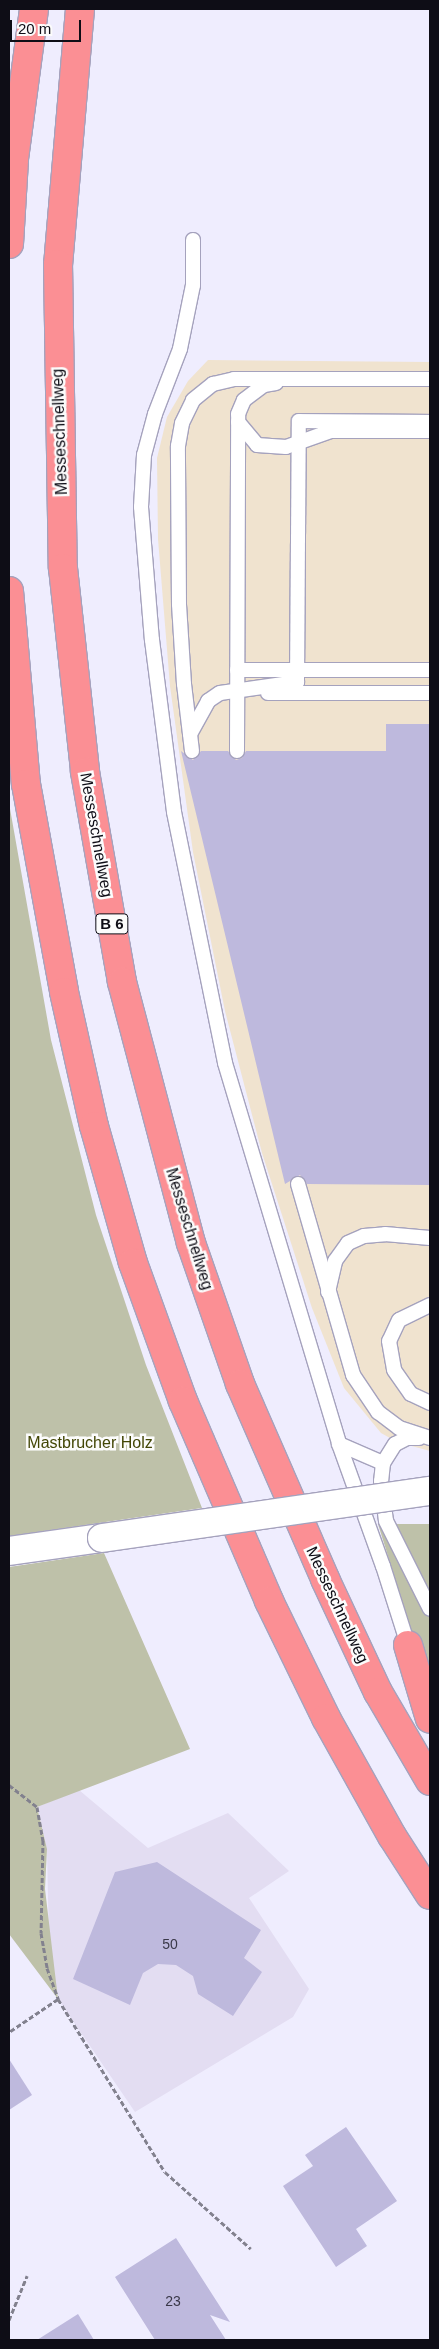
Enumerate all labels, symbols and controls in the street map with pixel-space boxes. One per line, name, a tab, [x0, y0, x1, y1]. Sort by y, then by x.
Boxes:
scale bar	[12, 10, 84, 42]
text: 20 m	[18, 20, 51, 37]
street label: Messeschnellweg	[48, 369, 72, 495]
street label: Messeschnellweg	[76, 771, 116, 899]
road number: B 6	[94, 912, 130, 936]
street label: Messeschnellweg	[161, 1166, 217, 1292]
park label: Mastbrucher Holz	[27, 1433, 153, 1453]
street label: Messeschnellweg	[302, 1544, 372, 1666]
house number: 50	[162, 1936, 178, 1952]
house number: 23	[165, 2293, 181, 2309]

